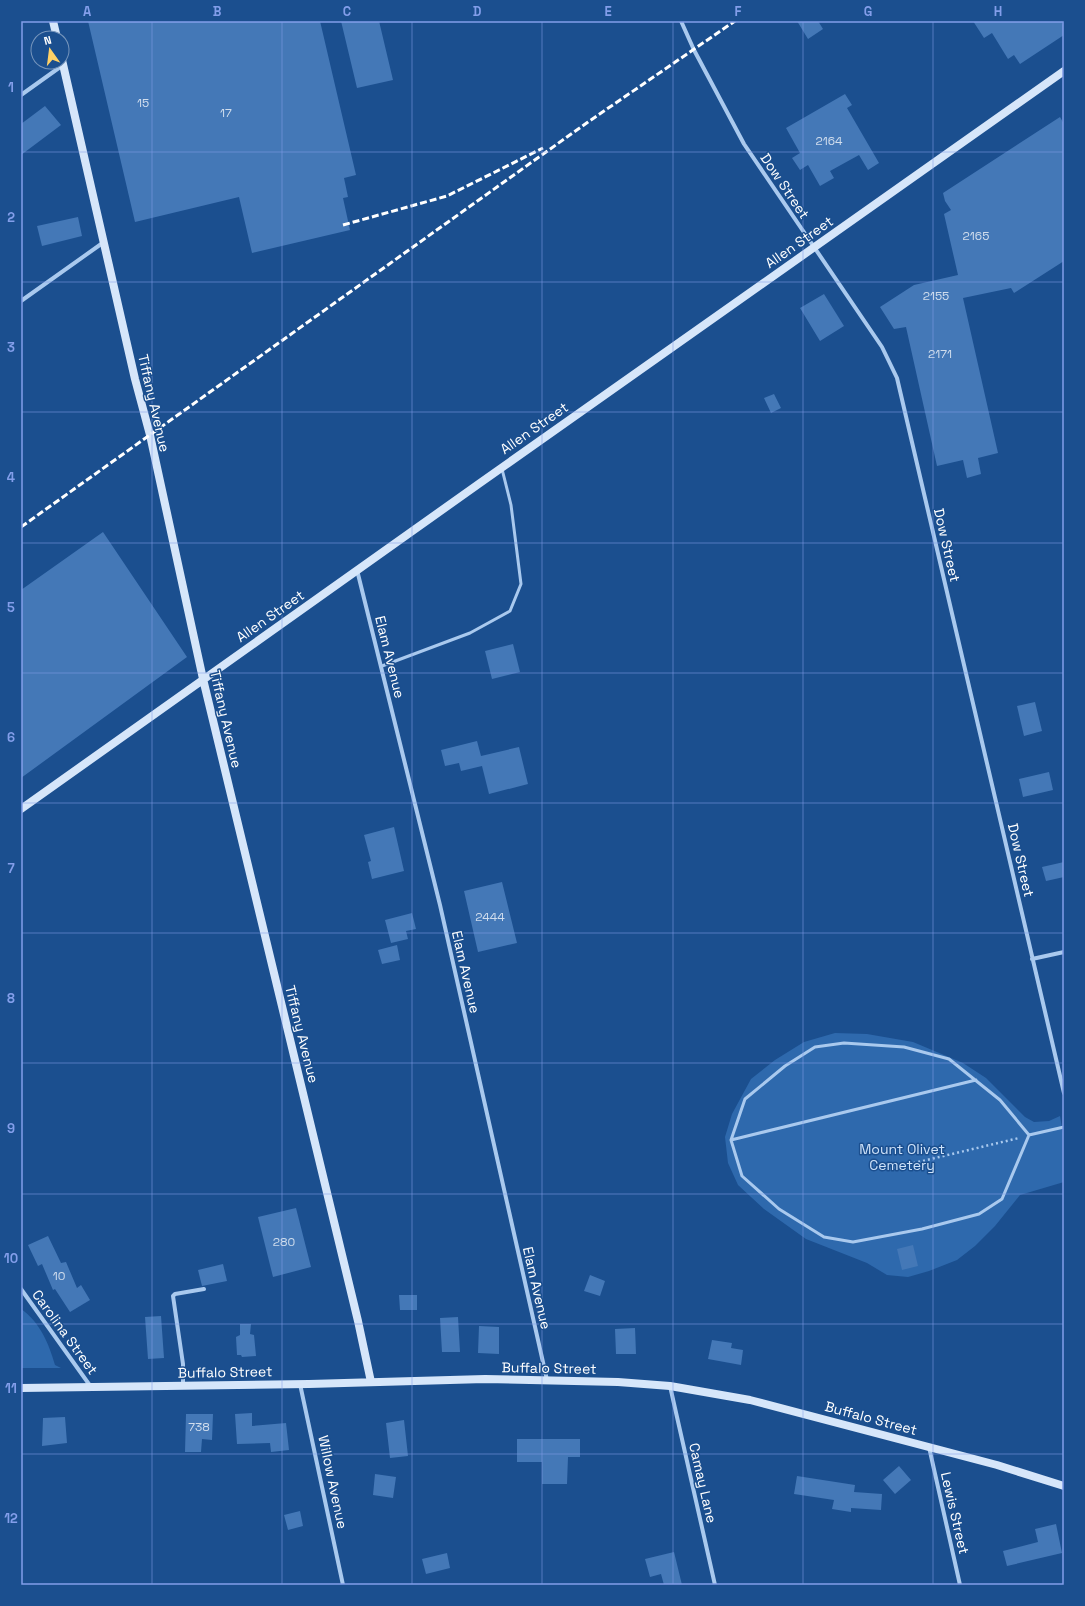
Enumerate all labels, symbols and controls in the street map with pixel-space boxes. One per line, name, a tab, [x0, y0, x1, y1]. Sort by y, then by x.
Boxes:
text: A	[83, 3, 92, 20]
text: B	[213, 3, 222, 20]
text: C	[343, 3, 351, 20]
text: D	[473, 3, 482, 20]
text: E	[604, 3, 612, 20]
text: F	[735, 3, 742, 20]
text: G	[864, 3, 872, 20]
text: H	[994, 3, 1002, 20]
north arrow	[30, 30, 70, 70]
text: N	[42, 33, 53, 48]
text: 1	[8, 79, 14, 96]
house number: 15	[137, 95, 149, 111]
house number: 17	[220, 105, 232, 121]
house number: 2164	[815, 133, 843, 149]
street label: Dow Street	[756, 150, 814, 222]
text: 2	[7, 209, 15, 226]
street label: Allen Street	[762, 212, 836, 272]
house number: 2165	[963, 228, 989, 244]
house number: 2155	[923, 288, 949, 304]
text: 3	[7, 339, 15, 356]
house number: 2171	[928, 346, 952, 362]
street label: Tiffany Avenue	[134, 352, 174, 454]
street label: Allen Street	[497, 398, 571, 458]
text: 4	[7, 469, 15, 486]
street label: Dow Street	[930, 506, 964, 584]
street label: Allen Street	[233, 586, 307, 646]
text: 5	[7, 599, 15, 616]
street label: Elam Avenue	[371, 614, 409, 700]
street label: Tiffany Avenue	[206, 668, 246, 770]
text: 6	[7, 729, 15, 746]
street label: Dow Street	[1004, 821, 1038, 899]
text: 7	[7, 860, 15, 877]
house number: 2444	[475, 909, 505, 925]
street label: Elam Avenue	[448, 929, 484, 1015]
street label: Tiffany Avenue	[281, 983, 323, 1085]
text: 8	[7, 990, 15, 1007]
text: 9	[7, 1120, 15, 1137]
park label: Mount Olivet Cemetery	[859, 1140, 945, 1174]
house number: 280	[273, 1234, 295, 1250]
street label: Elam Avenue	[519, 1245, 555, 1331]
text: 10	[4, 1250, 18, 1267]
house number: 10	[53, 1268, 65, 1284]
street label: Carolina Street	[28, 1286, 102, 1378]
street label: Buffalo Street	[501, 1358, 597, 1378]
street label: Buffalo Street	[177, 1362, 273, 1382]
text: 11	[5, 1380, 17, 1397]
street label: Buffalo Street	[823, 1397, 919, 1439]
house number: 738	[188, 1419, 210, 1435]
street label: Willow Avenue	[314, 1434, 352, 1530]
street label: Camay Lane	[685, 1441, 721, 1525]
street label: Lewis Street	[937, 1470, 973, 1556]
text: 12	[4, 1510, 18, 1527]

